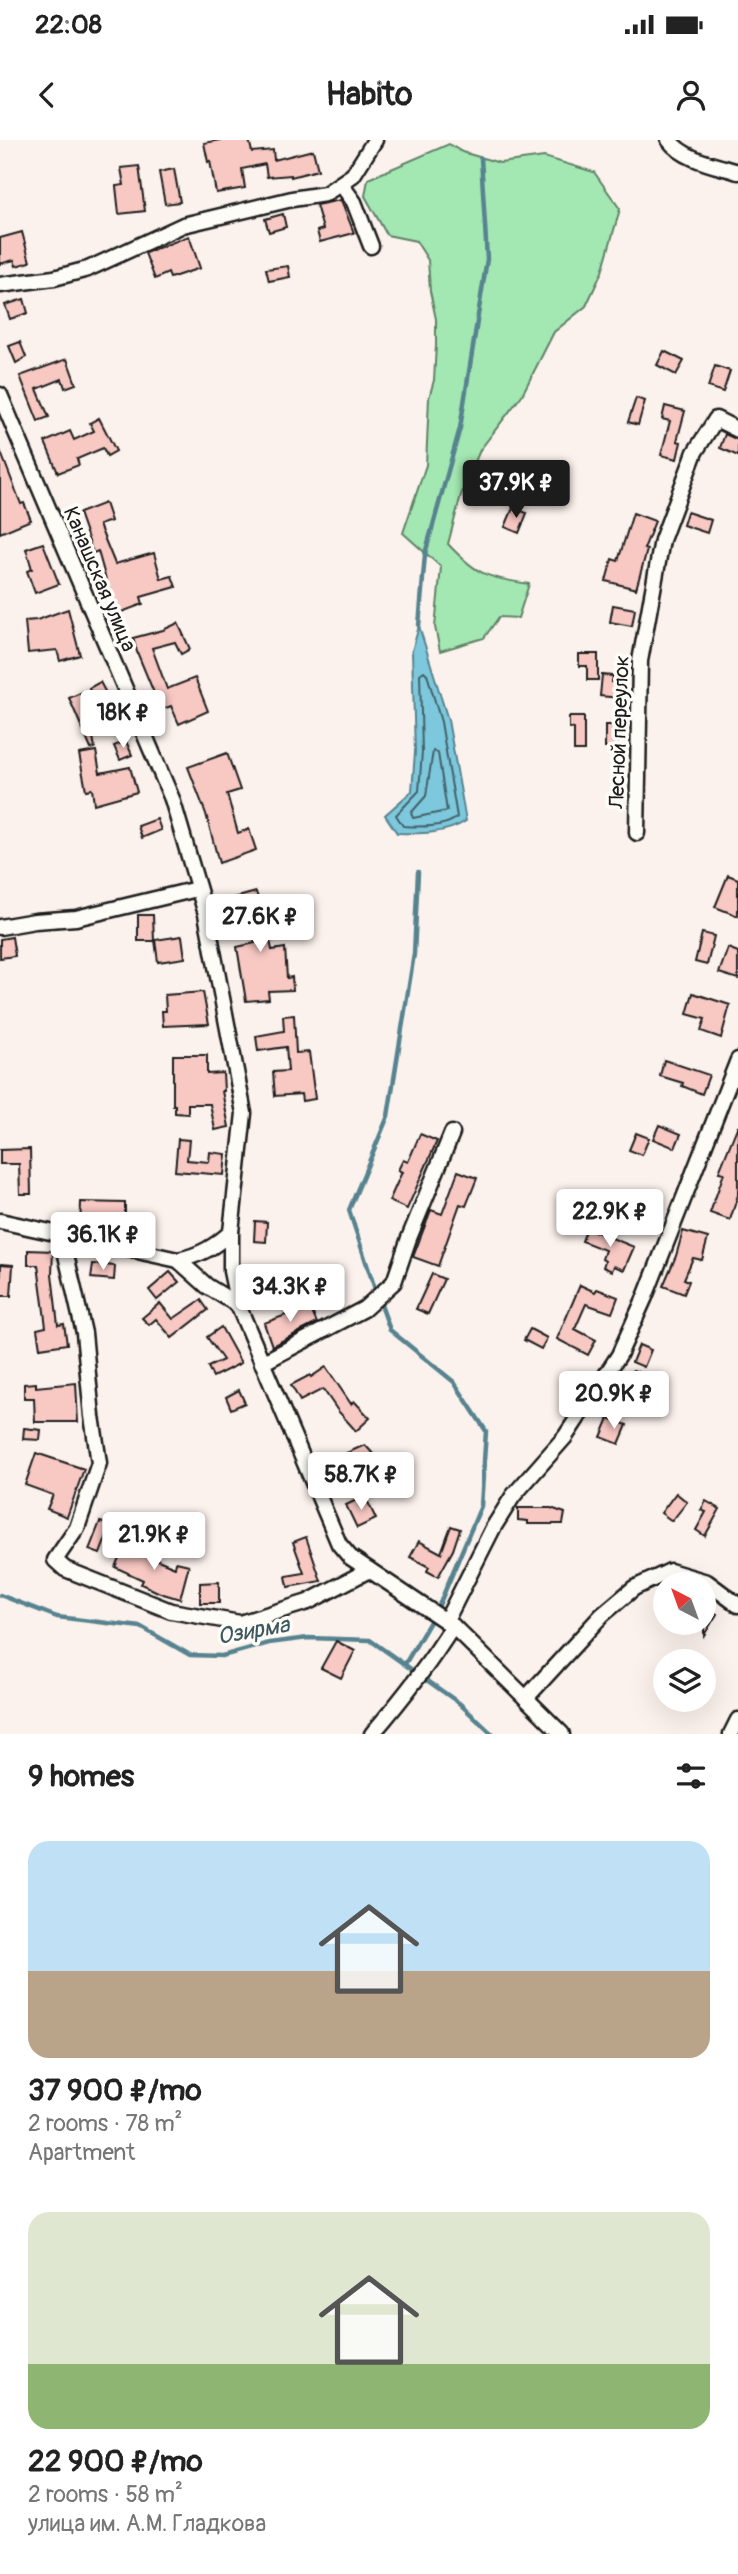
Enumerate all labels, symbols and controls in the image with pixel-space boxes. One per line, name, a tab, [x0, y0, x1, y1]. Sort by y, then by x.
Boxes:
text: 22:08	[35, 9, 102, 41]
text: Habito	[326, 75, 412, 115]
icon: back	[28, 76, 66, 114]
icon: person	[672, 76, 710, 114]
pin: 37.9K ₽	[451, 460, 581, 520]
text: 37.9K ₽	[479, 468, 553, 497]
street label: Канашская улица	[57, 503, 142, 656]
street label: Лесной переулок	[603, 655, 636, 810]
pin: 18K ₽	[74, 690, 172, 750]
text: 18K ₽	[96, 698, 150, 727]
pin: 27.6K ₽	[195, 894, 325, 954]
text: 27.6K ₽	[222, 902, 298, 931]
pin: 22.9K ₽	[545, 1190, 675, 1249]
text: 22.9K ₽	[572, 1197, 648, 1226]
pin: 36.1K ₽	[38, 1212, 168, 1272]
text: 36.1K ₽	[67, 1220, 139, 1249]
pin: 34.3K ₽	[225, 1264, 355, 1324]
text: 34.3K ₽	[252, 1272, 328, 1301]
pin: 20.9K ₽	[549, 1372, 679, 1431]
text: 20.9K ₽	[575, 1379, 653, 1408]
pin: 58.7K ₽	[296, 1452, 426, 1512]
text: 58.7K ₽	[324, 1460, 398, 1489]
pin: 21.9K ₽	[89, 1512, 219, 1572]
text: 21.9K ₽	[118, 1520, 190, 1549]
north arrow	[653, 1572, 716, 1634]
map controls	[653, 1572, 716, 1712]
water label: Озирма	[215, 1610, 293, 1651]
button: layers	[653, 1649, 716, 1712]
icon: filters	[672, 1757, 710, 1795]
text: 9 homes	[28, 1758, 134, 1795]
icon: home	[306, 1886, 432, 2012]
text: 37 900 ₽/mo	[28, 2072, 202, 2109]
text: 2 rooms · 78 m²	[28, 2109, 182, 2138]
text: Apartment	[28, 2138, 135, 2167]
icon: home	[306, 2257, 432, 2383]
text: 22 900 ₽/mo	[28, 2443, 203, 2480]
text: 2 rooms · 58 m²	[28, 2480, 183, 2509]
text: улица им. А.М. Гладкова	[28, 2509, 266, 2538]

